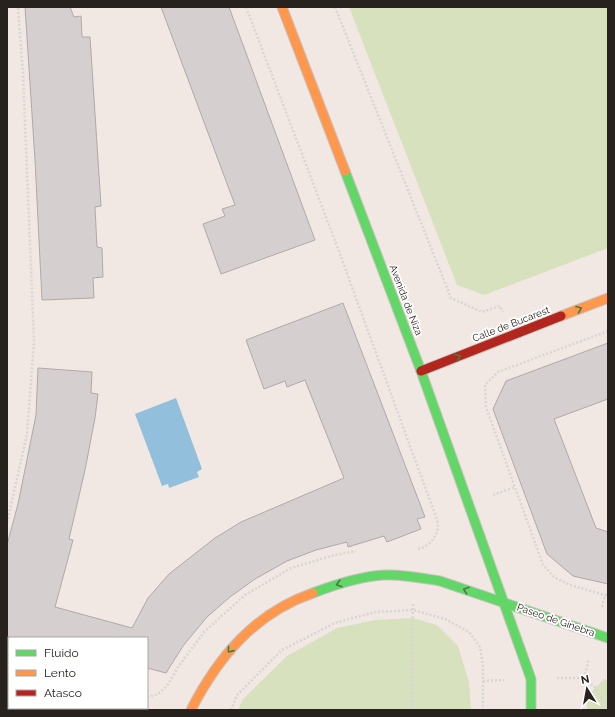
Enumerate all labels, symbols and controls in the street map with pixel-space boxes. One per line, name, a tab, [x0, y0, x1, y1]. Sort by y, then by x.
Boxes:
street label: Avenida de Niza	[387, 263, 425, 337]
street label: Calle de Bucarest	[471, 304, 552, 344]
one-way arrow	[575, 306, 582, 314]
one-way arrow	[454, 353, 461, 361]
one-way arrow	[336, 579, 342, 587]
one-way arrow	[463, 586, 470, 595]
street label: Paseo de Ginebra	[516, 602, 596, 638]
legend	[8, 637, 148, 709]
text: Fluido	[44, 646, 79, 660]
one-way arrow	[228, 646, 235, 653]
text: Lento	[44, 666, 76, 680]
north arrow	[567, 669, 607, 709]
text: N	[580, 672, 591, 687]
text: Atasco	[44, 686, 82, 700]

